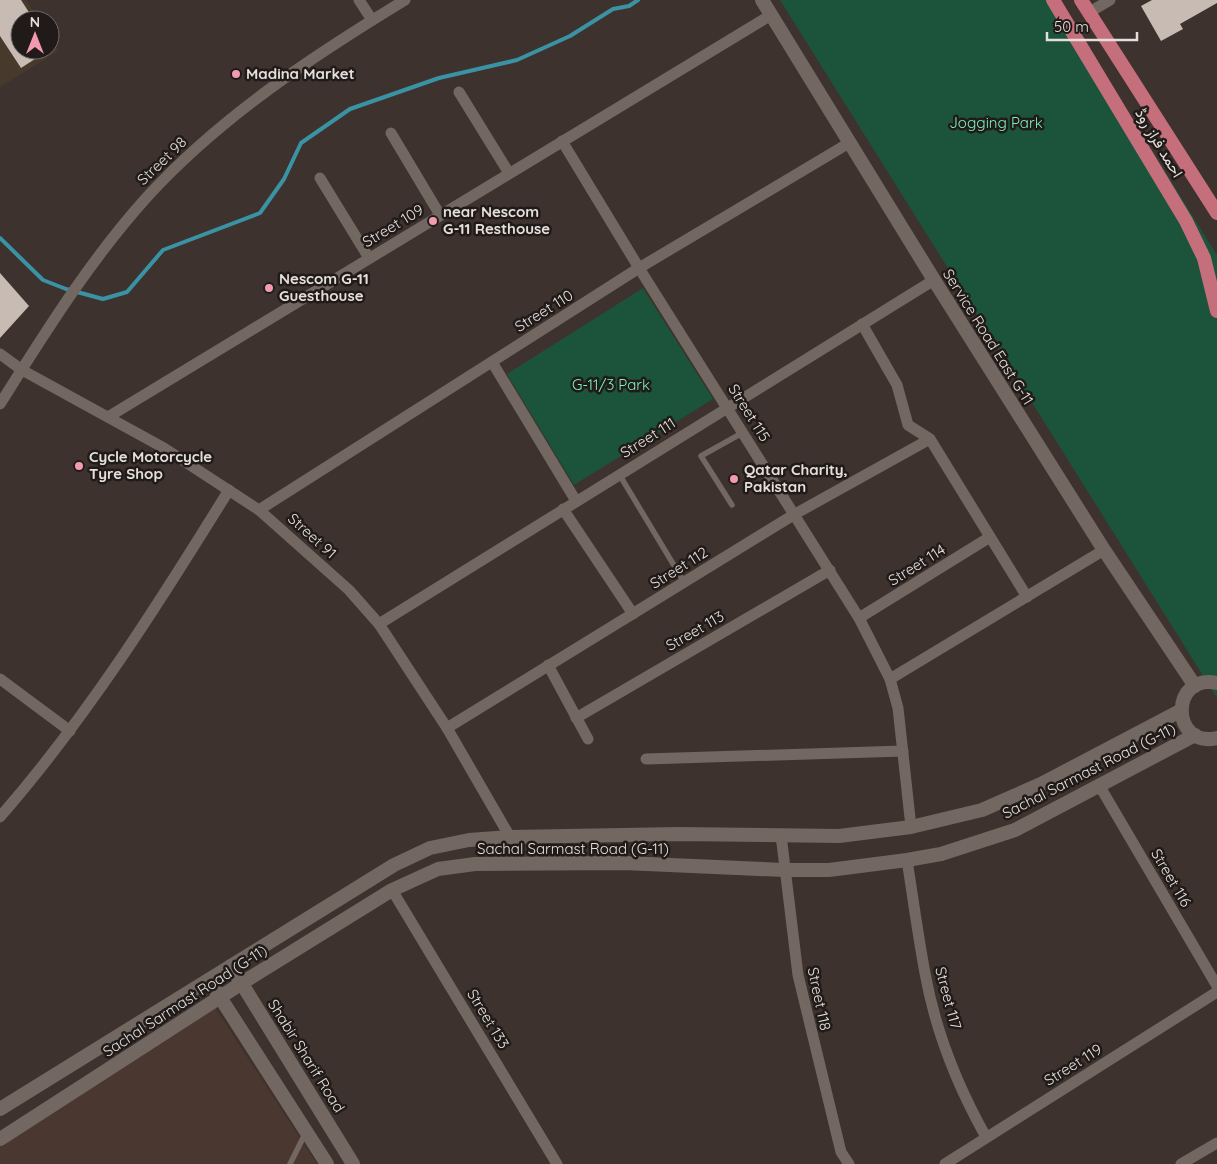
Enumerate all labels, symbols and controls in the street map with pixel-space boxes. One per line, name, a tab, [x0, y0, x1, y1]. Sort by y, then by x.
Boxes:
north arrow	[10, 10, 60, 60]
scale bar	[1047, 10, 1137, 42]
text: N	[30, 13, 40, 31]
text: 50 m	[1054, 17, 1089, 36]
place label: Madina Market	[246, 64, 355, 83]
marker: Madina Market	[230, 68, 242, 80]
street label: احمد فراز روڈ	[1131, 105, 1187, 181]
park label: Jogging Park	[949, 113, 1043, 132]
street label: Street 98	[133, 132, 190, 189]
street label: Street 109	[359, 200, 427, 251]
place label: near Nescom G-11 Resthouse	[443, 202, 550, 238]
marker: near Nescom G-11 Resthouse	[427, 215, 439, 227]
street label: Service Road East G-11	[939, 265, 1038, 408]
place label: Nescom G-11 Guesthouse	[279, 269, 369, 305]
marker: Nescom G-11 Guesthouse	[263, 282, 275, 294]
street label: Street 110	[511, 285, 576, 336]
park label: G-11/3 Park	[572, 375, 650, 394]
street label: Street 115	[724, 380, 775, 445]
street label: Street 111	[617, 413, 679, 462]
place label: Cycle Motorcycle Tyre Shop	[89, 447, 212, 483]
marker: Cycle Motorcycle Tyre Shop	[73, 460, 85, 472]
place label: Qatar Charity, Pakistan	[744, 460, 848, 496]
marker: Qatar Charity, Pakistan	[728, 473, 740, 485]
street label: Street 91	[284, 509, 341, 562]
street label: Street 114	[885, 540, 949, 590]
street label: Street 112	[646, 542, 711, 593]
street label: Street 113	[662, 606, 727, 655]
street label: Sachal Sarmast Road (G-11)	[999, 719, 1179, 823]
street label: Sachal Sarmast Road (G-11)	[477, 839, 669, 858]
street label: Street 116	[1147, 845, 1196, 910]
street label: Sachal Sarmast Road (G-11)	[99, 940, 270, 1061]
street label: Street 118	[804, 965, 835, 1032]
street label: Street 117	[931, 965, 966, 1031]
street label: Street 133	[463, 985, 514, 1052]
street label: Shabir Sharif Road	[264, 996, 349, 1116]
street label: Street 119	[1040, 1039, 1105, 1090]

